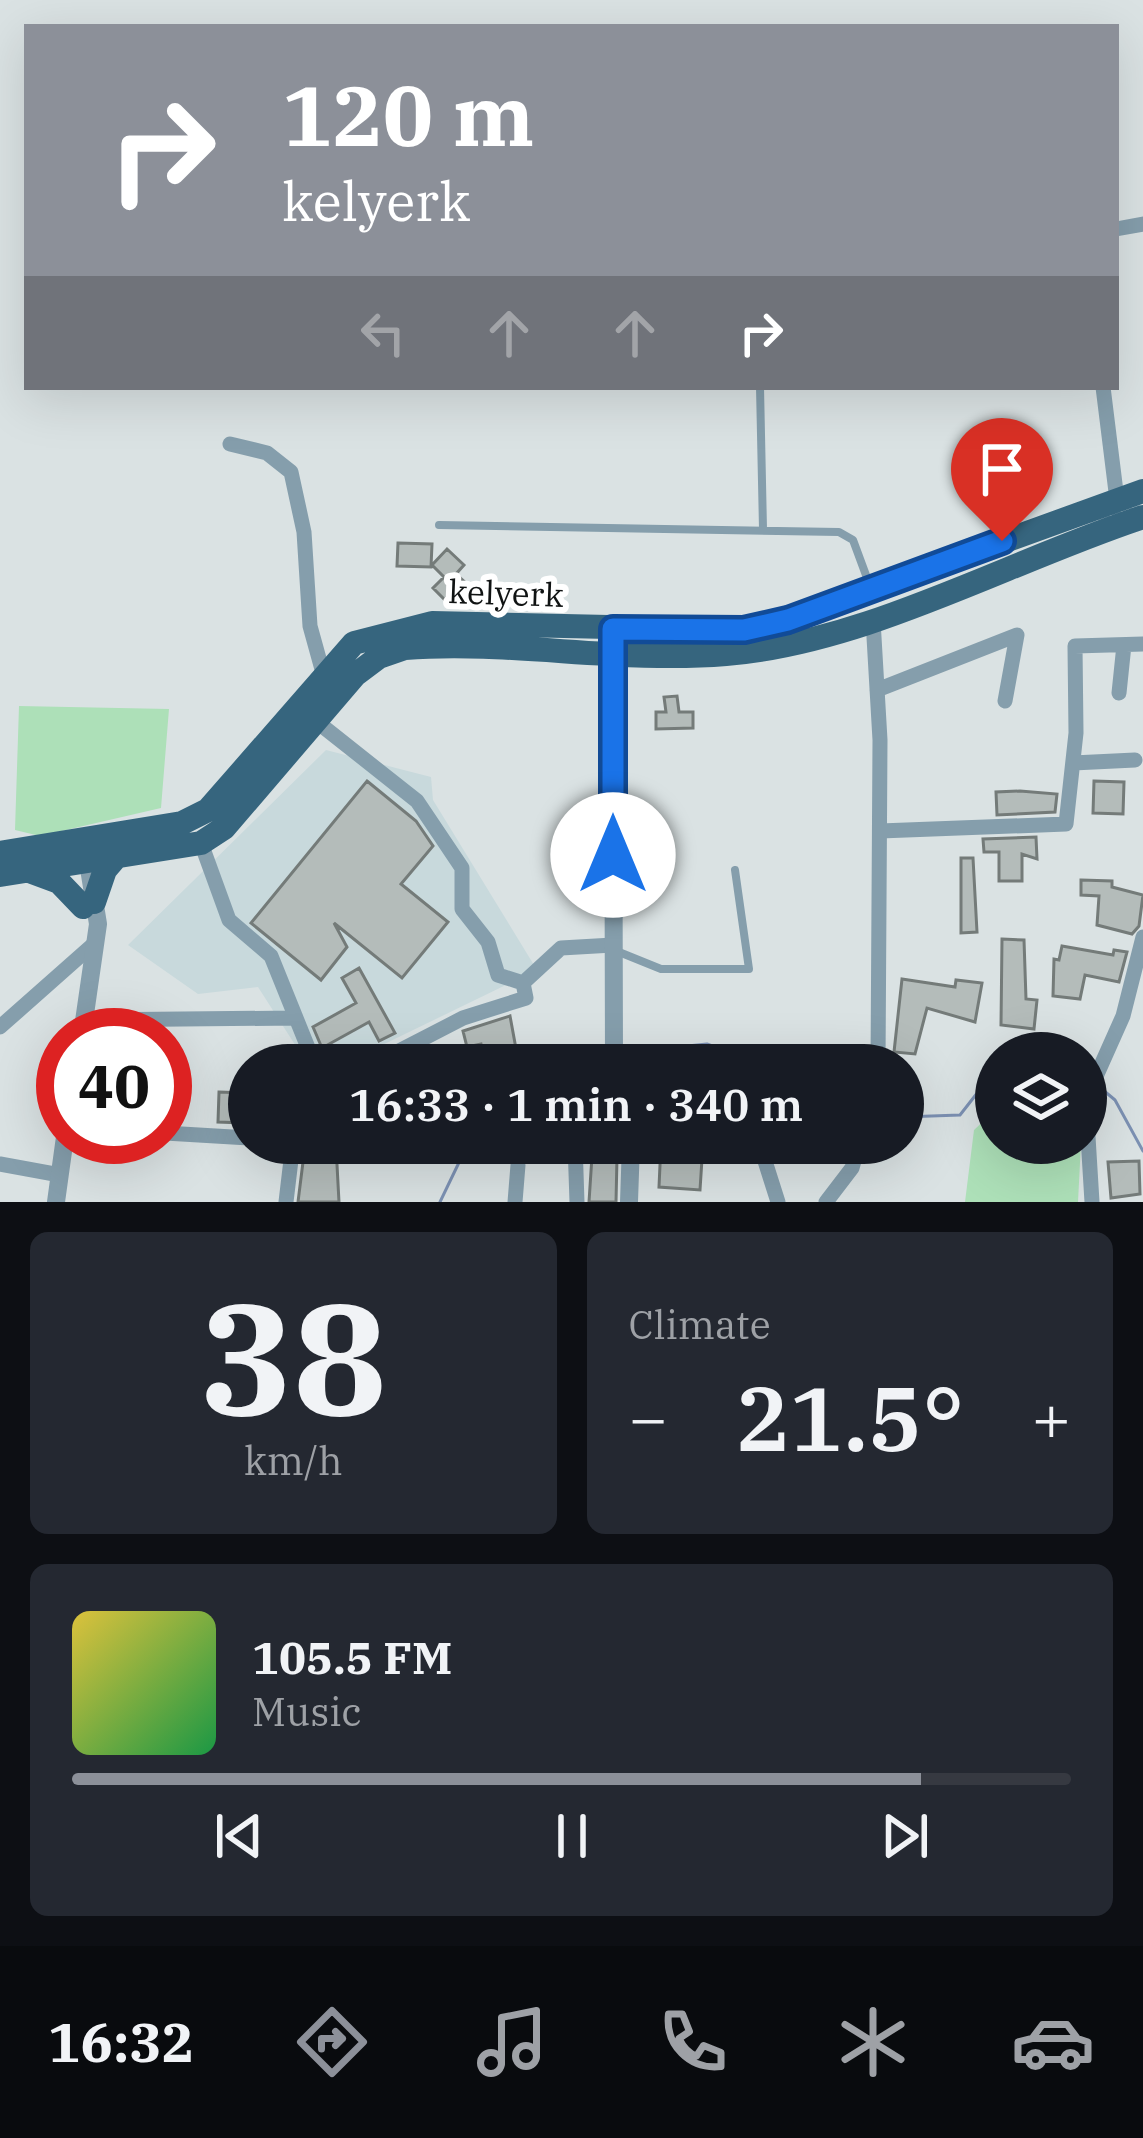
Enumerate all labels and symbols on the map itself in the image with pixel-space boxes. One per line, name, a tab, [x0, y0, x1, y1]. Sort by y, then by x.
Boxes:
pin	[951, 418, 1053, 541]
street label: kelyerk	[448, 569, 564, 616]
position arrow	[550, 792, 676, 918]
speed limit sign: 40	[36, 1008, 192, 1164]

